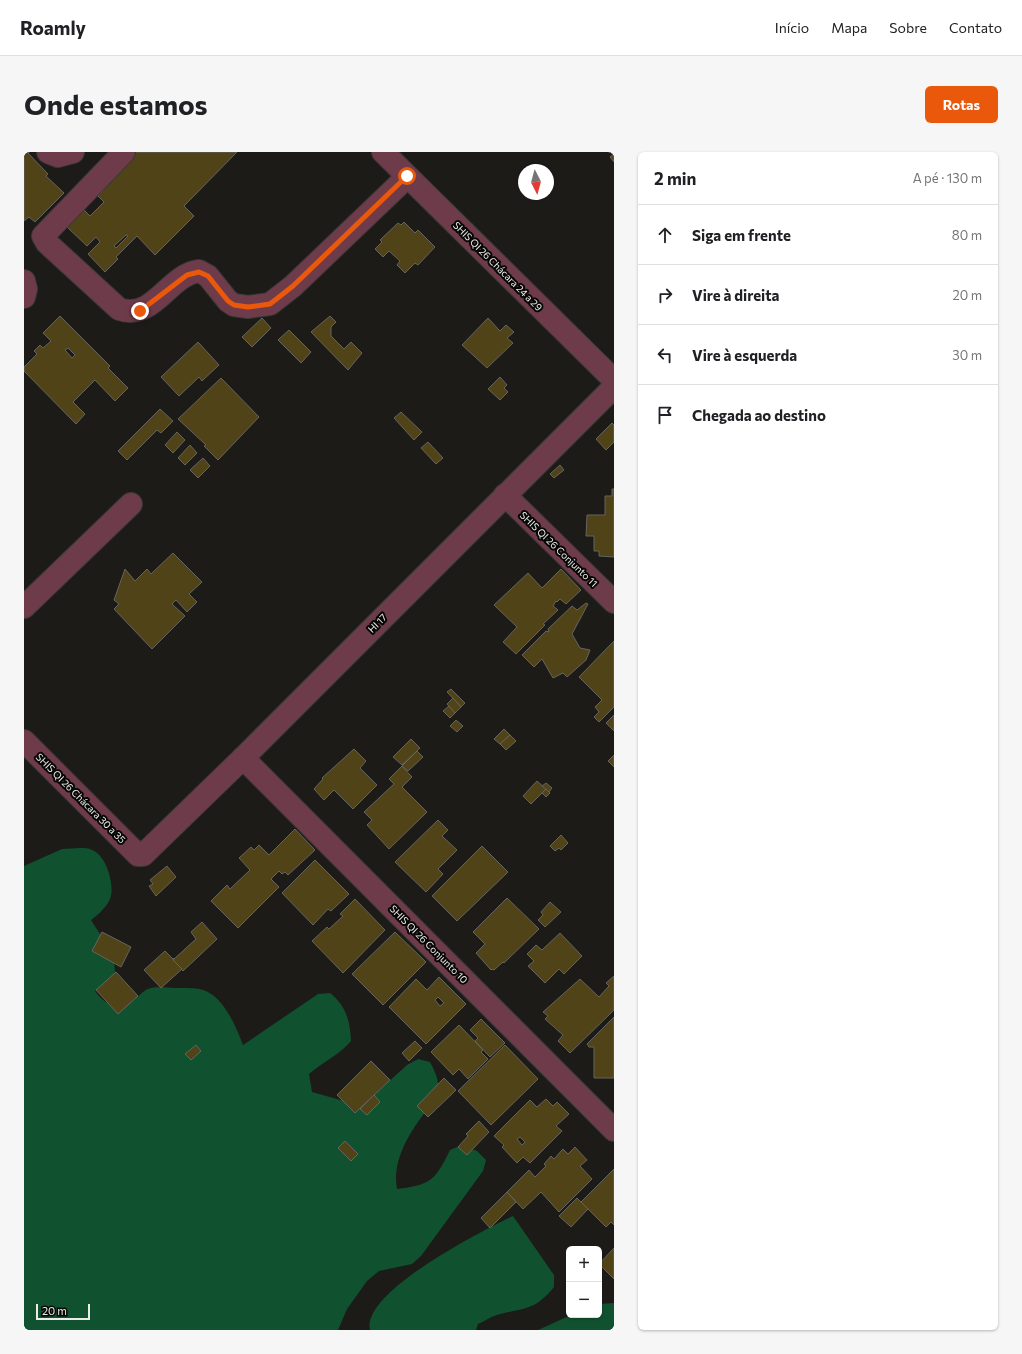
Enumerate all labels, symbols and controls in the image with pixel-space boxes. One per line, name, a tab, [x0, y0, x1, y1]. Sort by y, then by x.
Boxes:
text: Roamly	[20, 16, 86, 39]
text: Início	[775, 19, 809, 36]
text: Mapa	[831, 19, 867, 36]
text: Sobre	[889, 19, 927, 36]
text: Contato	[949, 19, 1002, 36]
button: Rotas	[925, 86, 998, 123]
text: Onde estamos	[24, 87, 208, 121]
north arrow	[518, 164, 554, 200]
route start	[398, 167, 416, 185]
text: 2 min	[654, 168, 696, 189]
text: A pé · 130 m	[913, 170, 982, 186]
street label: SHIS QI 26 Chácara 24 a 29	[451, 219, 545, 313]
icon: ahead	[654, 224, 676, 246]
text: Siga em frente	[692, 226, 791, 244]
text: 80 m	[952, 227, 982, 243]
icon: right	[654, 284, 676, 306]
text: Vire à direita	[692, 286, 780, 304]
text: 20 m	[953, 287, 982, 303]
route end	[131, 302, 149, 320]
icon: left	[654, 344, 676, 366]
text: Vire à esquerda	[692, 346, 797, 364]
text: 30 m	[952, 347, 982, 363]
icon: arrive	[654, 404, 676, 426]
text: Chegada ao destino	[692, 406, 826, 424]
street label: SHIS QI 26 Conjunto 11	[518, 509, 600, 589]
street label: HI 17	[365, 611, 389, 635]
street label: SHIS QI 26 Chácara 30 a 35	[34, 751, 129, 846]
street label: SHIS QI 26 Conjunto 10	[387, 902, 471, 986]
map controls	[566, 1246, 602, 1318]
button: +	[566, 1246, 602, 1282]
button: −	[566, 1282, 602, 1318]
scale bar	[36, 1302, 90, 1321]
text: 20 m	[42, 1304, 67, 1317]

